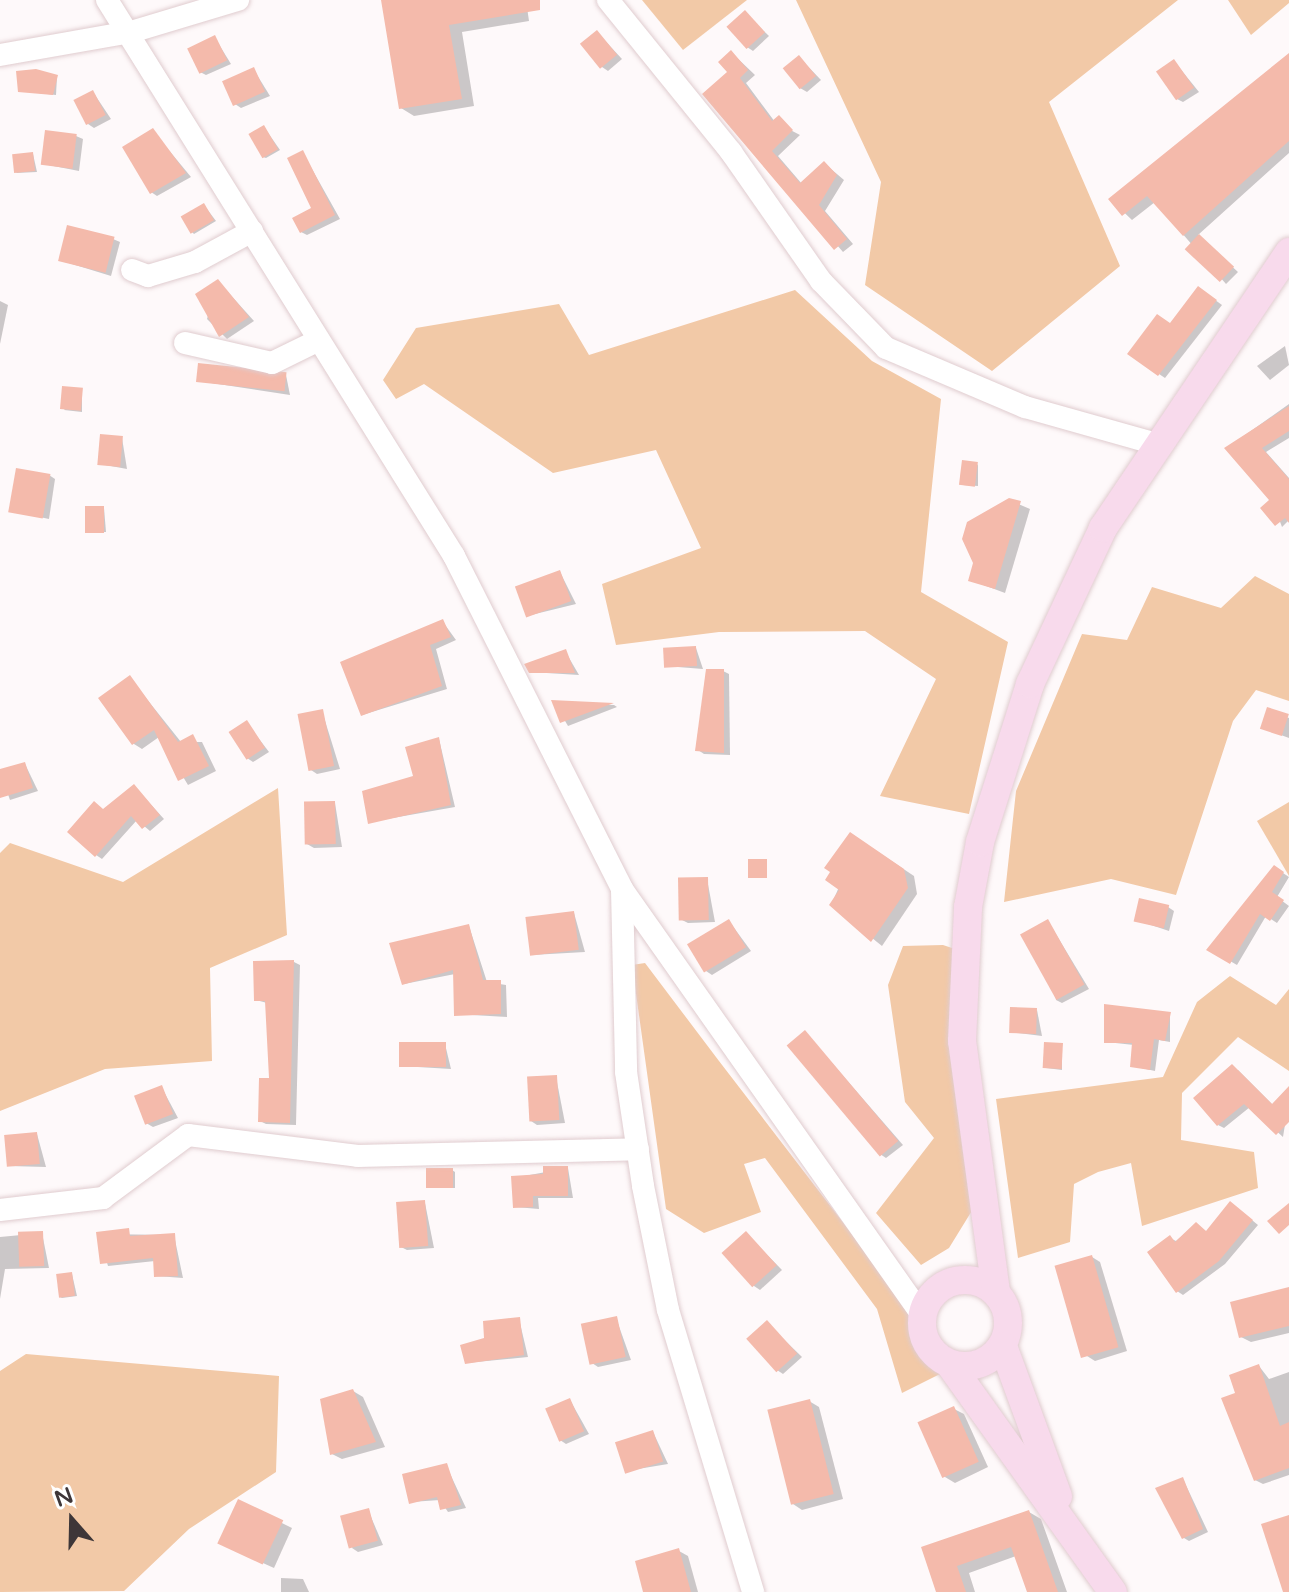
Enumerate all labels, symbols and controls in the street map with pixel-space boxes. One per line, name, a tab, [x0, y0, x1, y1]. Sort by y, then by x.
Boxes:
north arrow	[32, 1480, 112, 1560]
text: N	[51, 1482, 77, 1513]

